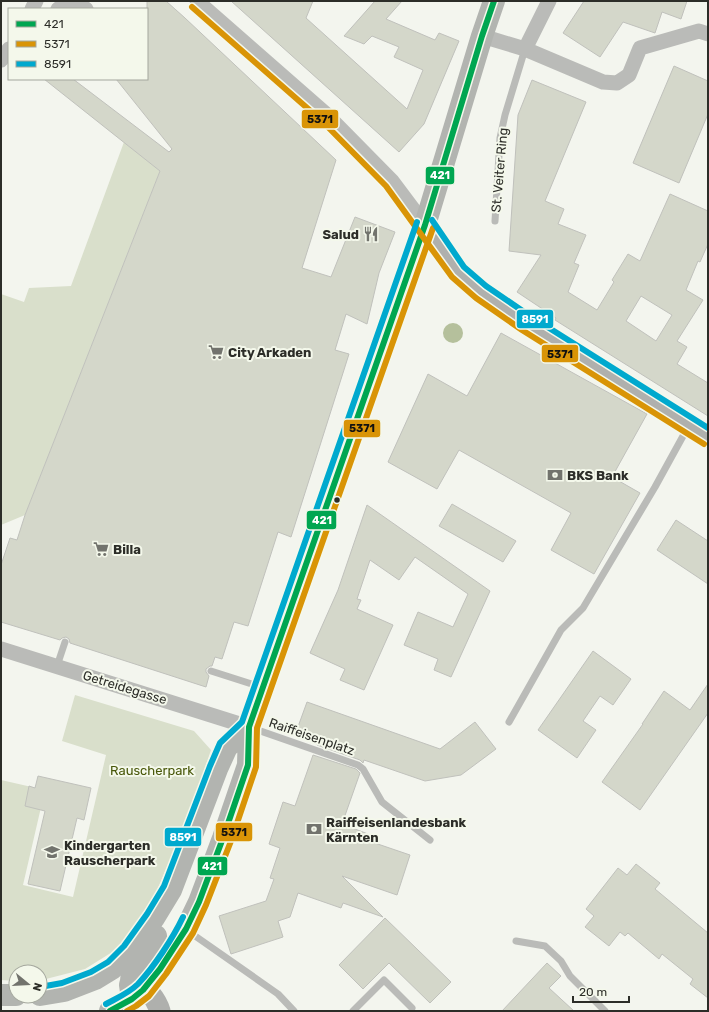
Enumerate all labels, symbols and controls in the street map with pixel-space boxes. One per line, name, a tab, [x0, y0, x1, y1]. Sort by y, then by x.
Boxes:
legend	[8, 8, 148, 80]
text: 421	[44, 17, 64, 31]
text: 5371	[44, 37, 70, 51]
text: 8591	[44, 57, 71, 71]
line badge: 5371	[301, 109, 339, 129]
text: 5371	[307, 113, 333, 126]
street label: St. Veiter Ring	[488, 127, 512, 213]
line badge: 421	[425, 166, 455, 185]
text: 421	[430, 169, 450, 182]
restaurant icon: Salud	[362, 225, 380, 243]
place label: Salud	[322, 227, 359, 242]
line badge: 8591	[516, 309, 554, 329]
text: 8591	[521, 313, 549, 326]
supermarket icon: City Arkaden	[207, 343, 225, 361]
line badge: 5371	[541, 344, 579, 363]
place label: City Arkaden	[228, 345, 311, 360]
text: 5371	[547, 348, 573, 361]
line badge: 5371	[343, 419, 381, 438]
text: 5371	[349, 422, 375, 435]
bank icon: BKS Bank	[546, 466, 564, 484]
place label: BKS Bank	[567, 468, 629, 483]
unlabelled marker	[332, 495, 342, 505]
line badge: 421	[306, 510, 337, 530]
text: 421	[312, 514, 332, 527]
supermarket icon: Billa	[92, 540, 110, 558]
place label: Billa	[113, 542, 141, 557]
street label: Getreidegasse	[81, 668, 169, 708]
street label: Raiffeisenplatz	[267, 715, 357, 758]
park label: Rauscherpark	[110, 763, 194, 778]
place label: Raiffeisenlandesbank Kärnten	[326, 815, 467, 845]
bank icon: Raiffeisenlandesbank Kärnten	[305, 820, 323, 838]
line badge: 5371	[215, 822, 253, 842]
text: 5371	[221, 826, 247, 839]
line badge: 8591	[164, 827, 202, 847]
text: 8591	[169, 831, 197, 844]
place label: Kindergarten Rauscherpark	[64, 838, 156, 868]
school or university icon: Kindergarten Rauscherpark	[43, 843, 61, 861]
line badge: 421	[197, 856, 228, 876]
text: 421	[202, 860, 222, 873]
north arrow	[8, 964, 48, 1004]
scale bar	[573, 978, 629, 1004]
text: N	[30, 981, 44, 993]
text: 20 m	[579, 985, 607, 999]

